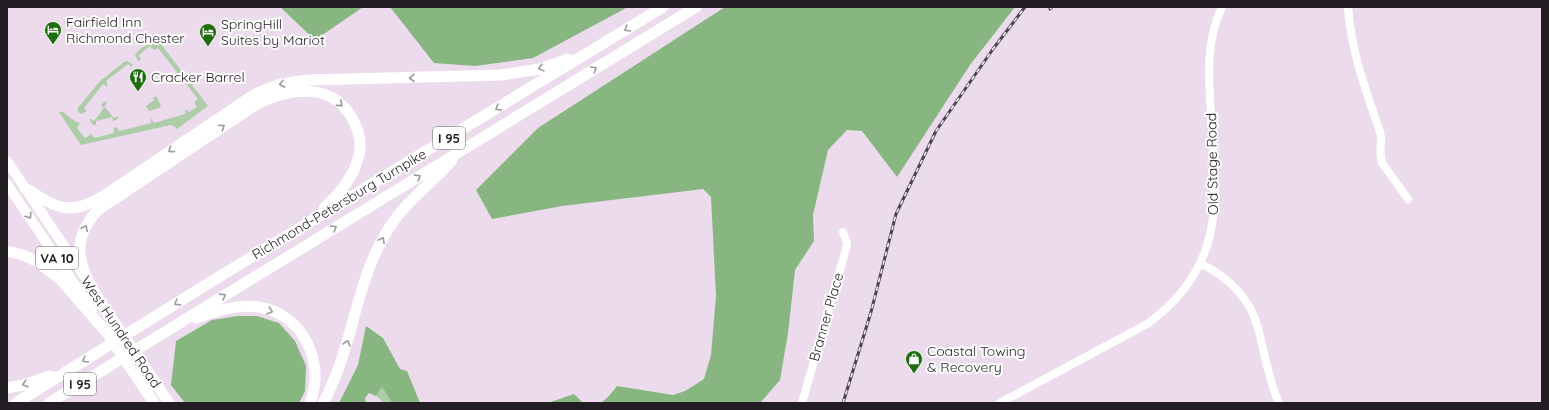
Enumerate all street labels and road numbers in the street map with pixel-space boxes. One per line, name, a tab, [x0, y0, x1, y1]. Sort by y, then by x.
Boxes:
street label: Old Stage Road	[1202, 113, 1222, 215]
road number: I 95	[433, 127, 465, 149]
street label: Richmond-Petersburg Turnpike	[248, 145, 430, 263]
road number: VA 10	[36, 247, 78, 269]
street label: Branner Place	[805, 271, 847, 363]
street label: West Hundred Road	[77, 273, 165, 391]
road number: I 95	[64, 373, 96, 395]

